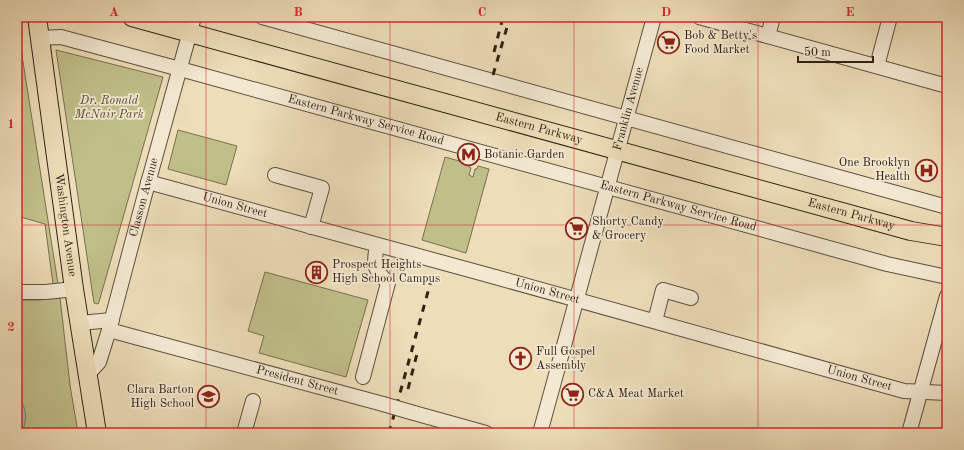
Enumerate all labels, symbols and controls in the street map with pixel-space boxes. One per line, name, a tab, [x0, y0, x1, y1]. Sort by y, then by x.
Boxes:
text: A	[109, 6, 119, 19]
text: B	[293, 6, 303, 19]
text: C	[478, 6, 486, 19]
text: D	[661, 6, 671, 19]
text: E	[846, 6, 855, 19]
supermarket icon: Bob & Betty's Food Market	[656, 30, 682, 56]
place label: Bob & Betty's Food Market	[684, 30, 757, 56]
scale bar	[798, 38, 873, 64]
text: 50 m	[804, 46, 831, 59]
street label: Franklin Avenue	[612, 65, 646, 152]
street label: Eastern Parkway Service Road	[286, 93, 445, 147]
park label: Dr. Ronald McNair Park	[73, 95, 144, 121]
street label: Eastern Parkway	[494, 111, 584, 147]
text: 1	[7, 118, 15, 131]
metro station icon: Botanic Garden	[455, 142, 481, 168]
place label: Botanic Garden	[484, 149, 565, 161]
street label: Classon Avenue	[128, 156, 161, 238]
place label: One Brooklyn Health	[839, 157, 911, 183]
hospital icon: One Brooklyn Health	[913, 157, 939, 183]
street label: Washington Avenue	[52, 173, 78, 278]
street label: Eastern Parkway Service Road	[599, 179, 758, 234]
street label: Union Street	[201, 191, 269, 220]
street label: Eastern Parkway	[806, 197, 897, 232]
supermarket icon: Shorty Candy & Grocery	[563, 216, 589, 242]
place label: Shorty Candy & Grocery	[592, 216, 664, 242]
building icon: Prospect Heights High School Campus	[303, 259, 329, 285]
place label: Prospect Heights High School Campus	[332, 259, 440, 285]
street label: Union Street	[513, 277, 581, 306]
text: 2	[7, 321, 15, 334]
church icon: Full Gospel Assembly	[507, 346, 533, 372]
place label: Full Gospel Assembly	[536, 346, 595, 372]
street label: President Street	[255, 364, 340, 398]
street label: Union Street	[826, 364, 893, 393]
supermarket icon: C&A Meat Market	[559, 381, 585, 407]
place label: Clara Barton High School	[127, 384, 195, 410]
school or university icon: Clara Barton High School	[196, 384, 222, 410]
place label: C&A Meat Market	[588, 388, 684, 400]

